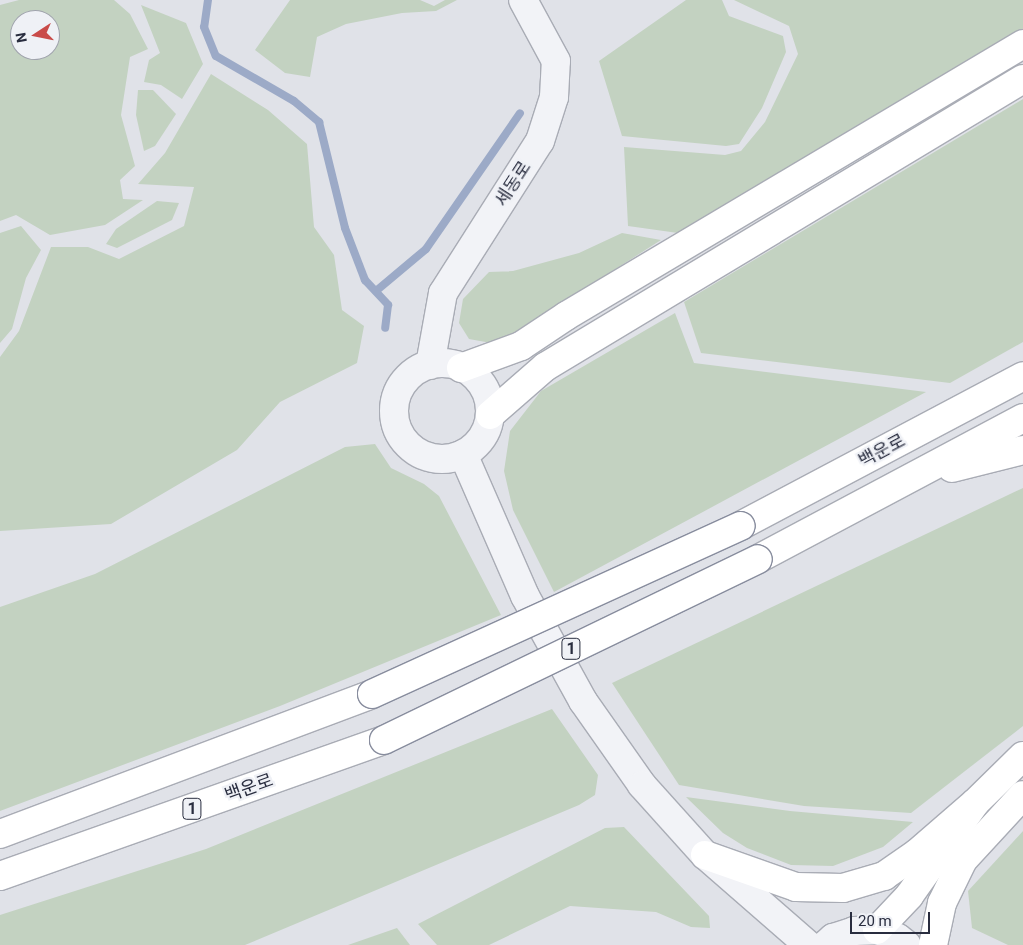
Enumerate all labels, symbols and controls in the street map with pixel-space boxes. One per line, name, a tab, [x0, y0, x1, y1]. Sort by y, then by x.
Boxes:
north arrow	[10, 10, 60, 60]
text: N	[12, 31, 30, 44]
street label: 세동로	[490, 157, 536, 211]
street label: 백운로	[855, 430, 909, 472]
road number: 1	[561, 636, 581, 662]
street label: 백운로	[222, 769, 276, 807]
road number: 1	[182, 796, 202, 822]
scale bar	[853, 902, 933, 934]
text: 20 m	[858, 912, 892, 930]

